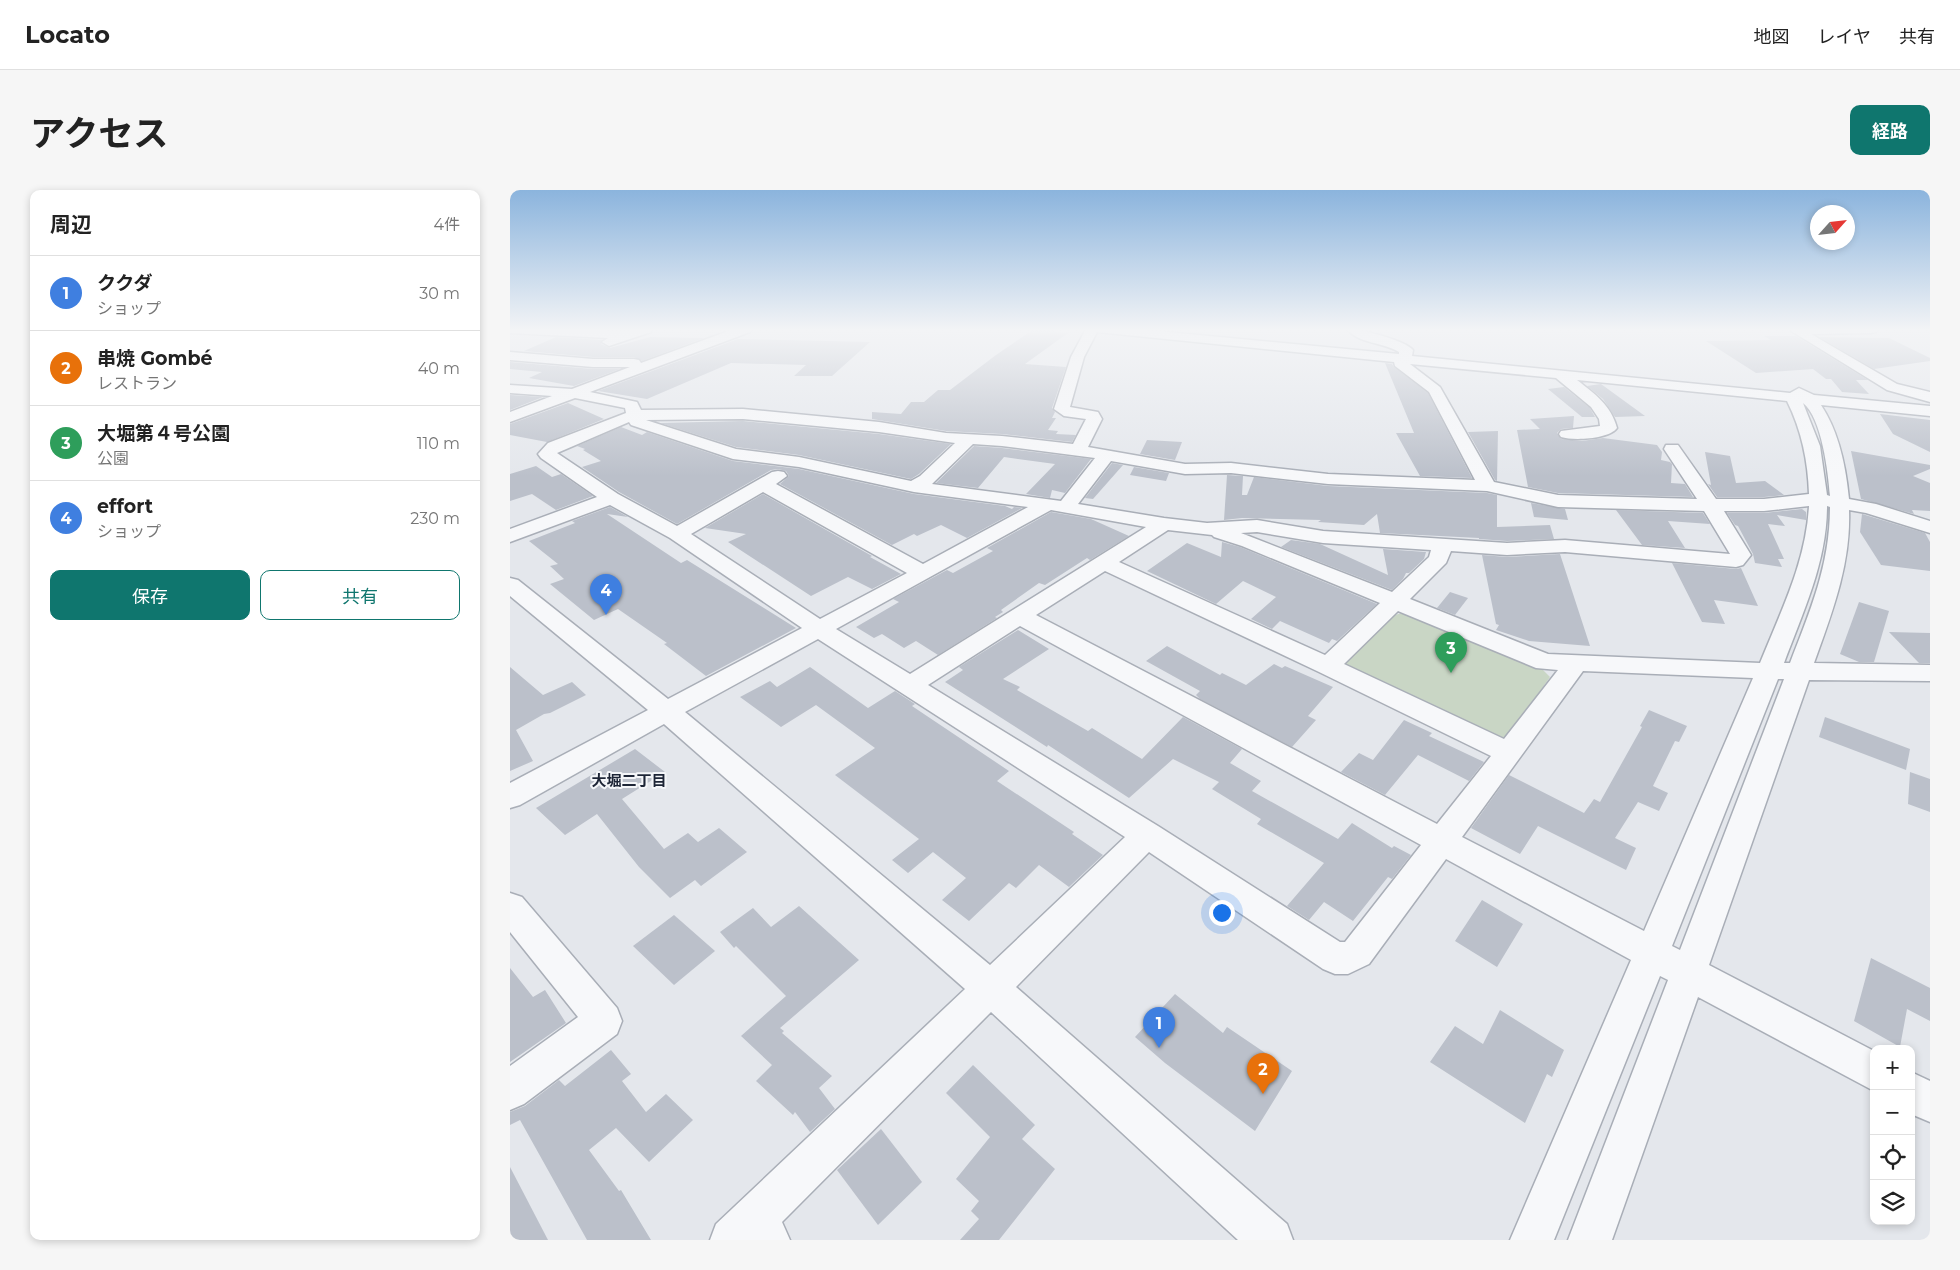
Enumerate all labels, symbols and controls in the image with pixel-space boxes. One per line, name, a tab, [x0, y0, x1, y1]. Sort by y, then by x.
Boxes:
text: Locato	[25, 20, 110, 49]
text: 地図	[1754, 26, 1790, 48]
text: レイヤ	[1818, 26, 1871, 48]
text: 共有	[1899, 26, 1935, 48]
button: 経路	[1850, 105, 1930, 155]
text: アクセス	[30, 112, 168, 155]
north arrow	[1810, 205, 1855, 250]
text: 周辺	[50, 212, 92, 237]
text: 4件	[433, 215, 460, 234]
text: ククダ	[97, 272, 152, 295]
text: 1	[63, 284, 69, 303]
text: 30 m	[419, 284, 460, 303]
text: ショップ	[97, 299, 161, 318]
text: 串焼 Gombé	[97, 347, 213, 370]
text: 2	[61, 359, 71, 378]
text: 40 m	[418, 359, 460, 378]
text: レストラン	[97, 374, 177, 393]
text: 大堀第４号公園	[97, 422, 230, 445]
text: 3	[61, 434, 71, 453]
text: 110 m	[417, 434, 460, 453]
text: 公園	[97, 449, 129, 468]
text: effort	[97, 495, 153, 518]
text: 4	[60, 509, 72, 528]
text: 230 m	[410, 509, 460, 528]
text: ショップ	[97, 522, 161, 541]
button: 保存	[50, 570, 250, 620]
button: 共有	[260, 570, 460, 620]
pin: 4	[590, 574, 622, 615]
pin: 3	[1435, 632, 1467, 673]
district label: 大堀二丁目	[591, 771, 667, 790]
your location	[1209, 900, 1235, 926]
pin: 1	[1143, 1007, 1175, 1048]
map controls	[1870, 1045, 1915, 1225]
button: +	[1870, 1045, 1915, 1090]
pin: 2	[1247, 1053, 1279, 1094]
button: −	[1870, 1090, 1915, 1135]
button: locate	[1870, 1135, 1915, 1180]
button: layers	[1870, 1180, 1915, 1225]

